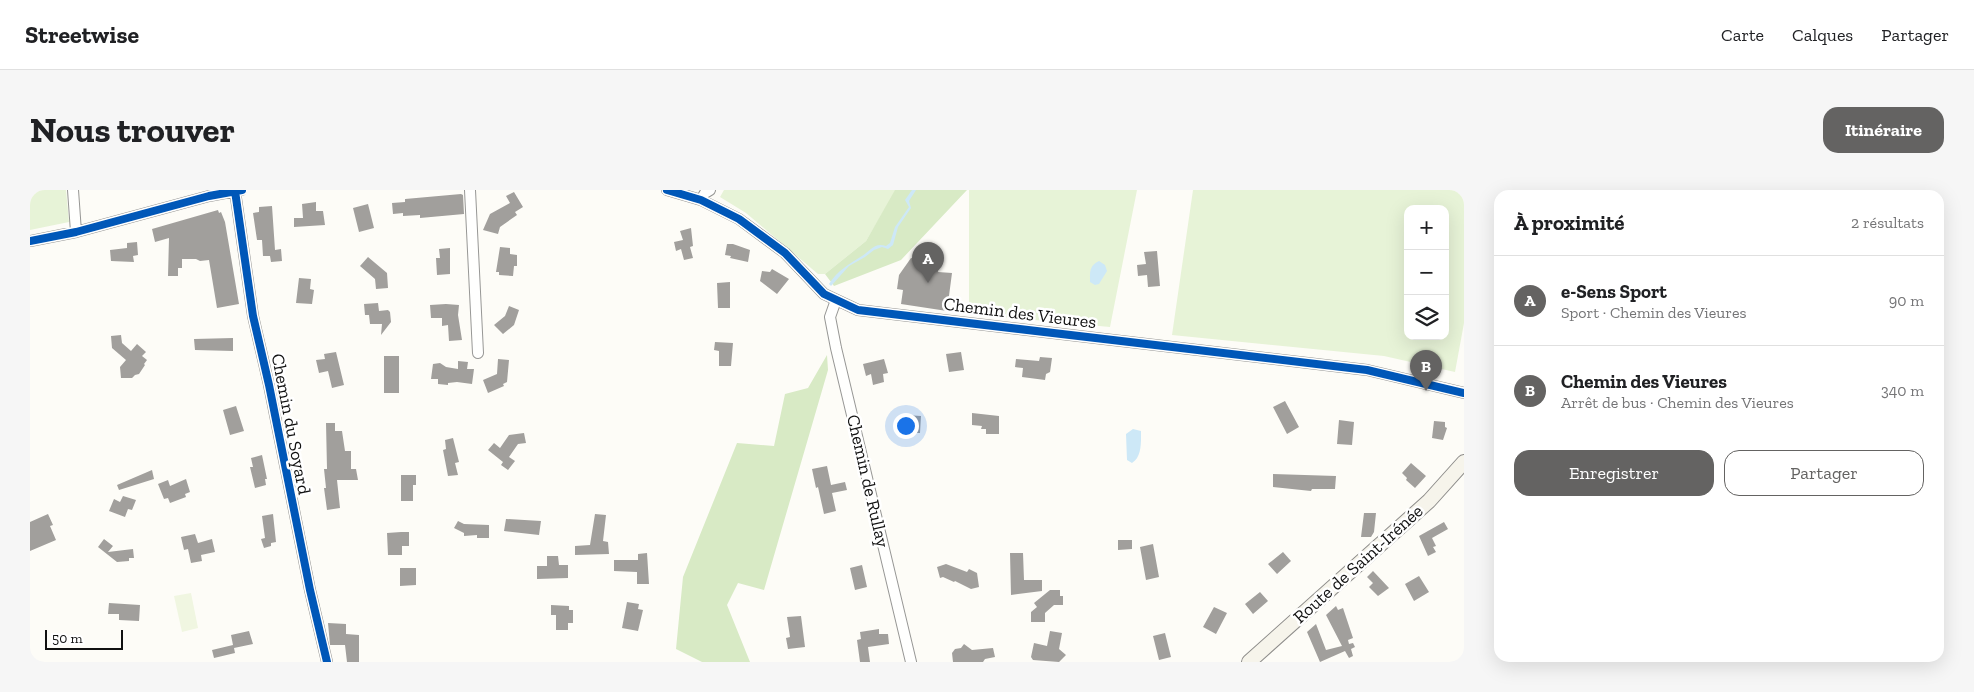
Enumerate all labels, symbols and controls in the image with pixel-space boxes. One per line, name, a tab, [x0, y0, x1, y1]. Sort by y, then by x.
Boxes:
text: Streetwise	[25, 20, 139, 49]
text: Carte	[1721, 24, 1764, 46]
text: Calques	[1792, 24, 1853, 46]
text: Partager	[1881, 24, 1949, 46]
button: Itinéraire	[1823, 107, 1944, 153]
text: Nous trouver	[30, 109, 235, 151]
map controls	[1404, 205, 1449, 340]
button: +	[1404, 205, 1449, 250]
text: À proximité	[1514, 210, 1624, 235]
text: 2 résultats	[1851, 213, 1924, 232]
pin: A	[912, 242, 944, 283]
button: −	[1404, 250, 1449, 295]
text: e-Sens Sport	[1561, 280, 1667, 303]
text: A	[1525, 291, 1536, 310]
text: 90 m	[1889, 291, 1924, 310]
street label: Chemin des Vieures	[942, 293, 1098, 333]
button: layers	[1404, 295, 1449, 340]
text: Sport · Chemin des Vieures	[1561, 303, 1747, 322]
pin: B	[1410, 350, 1442, 391]
street label: Chemin du Soyard	[267, 352, 315, 496]
text: Chemin des Vieures	[1561, 370, 1727, 393]
text: B	[1525, 381, 1535, 400]
text: 340 m	[1881, 381, 1924, 400]
text: Arrêt de bus · Chemin des Vieures	[1561, 393, 1794, 412]
street label: Chemin de Rullay	[842, 412, 894, 550]
your location	[893, 413, 919, 439]
button: Enregistrer	[1514, 450, 1714, 496]
button: Partager	[1724, 450, 1924, 496]
street label: Route de Saint-Irénée	[1289, 500, 1427, 628]
scale bar	[45, 627, 122, 650]
text: 50 m	[52, 630, 83, 647]

